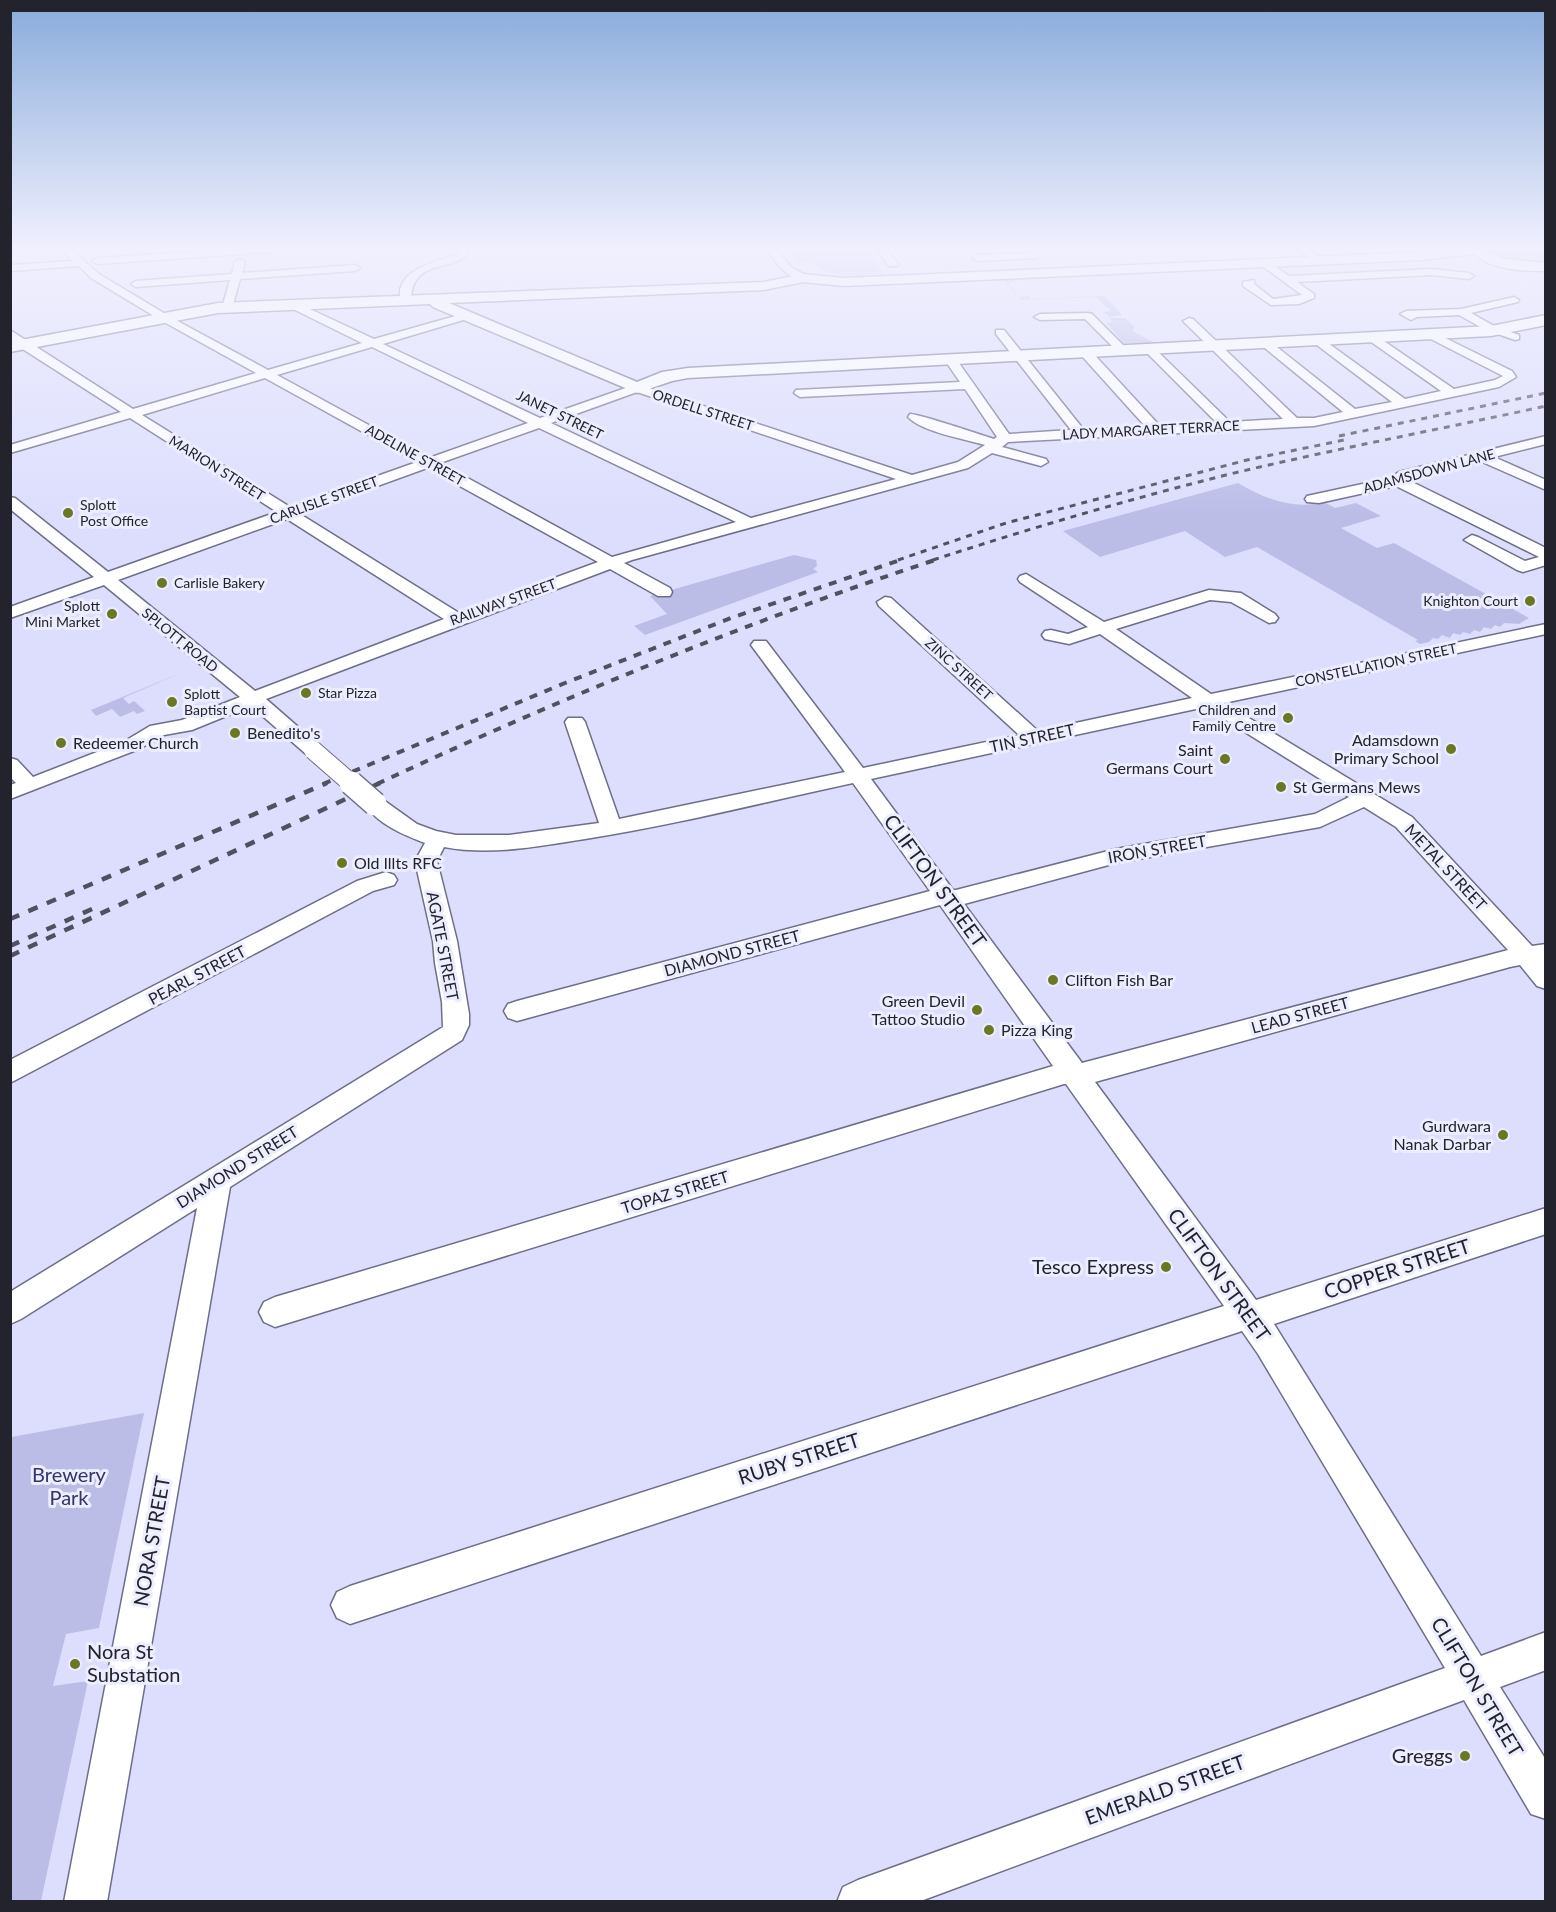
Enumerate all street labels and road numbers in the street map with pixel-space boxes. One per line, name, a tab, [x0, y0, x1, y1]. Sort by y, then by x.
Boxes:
street label: ORDELL STREET	[650, 385, 757, 434]
street label: JANET STREET	[514, 386, 607, 443]
street label: LADY MARGARET TERRACE	[1062, 416, 1240, 443]
street label: ADELINE STREET	[363, 420, 468, 489]
street label: MARION STREET	[166, 431, 269, 504]
street label: ADAMSDOWN LANE	[1361, 445, 1497, 496]
street label: CARLISLE STREET	[267, 472, 381, 527]
street label: RAILWAY STREET	[447, 574, 559, 629]
street label: SPLOTT ROAD	[139, 604, 222, 675]
street label: ZINC STREET	[922, 634, 997, 704]
street label: CONSTELLATION STREET	[1294, 639, 1459, 690]
street label: TIN STREET	[988, 719, 1077, 756]
street label: CLIFTON STREET	[880, 809, 992, 952]
street label: METAL STREET	[1402, 820, 1492, 914]
street label: IRON STREET	[1106, 830, 1208, 867]
street label: AGATE STREET	[424, 890, 463, 1003]
street label: DIAMOND STREET	[662, 925, 802, 980]
street label: PEARL STREET	[145, 941, 249, 1008]
street label: LEAD STREET	[1249, 992, 1351, 1037]
street label: DIAMOND STREET	[172, 1121, 301, 1212]
street label: TOPAZ STREET	[619, 1166, 731, 1217]
street label: CLIFTON STREET	[1164, 1203, 1276, 1346]
street label: COPPER STREET	[1321, 1233, 1473, 1303]
street label: RUBY STREET	[735, 1427, 863, 1489]
street label: NORA STREET	[128, 1474, 174, 1608]
street label: CLIFTON STREET	[1427, 1612, 1529, 1761]
street label: EMERALD STREET	[1081, 1749, 1248, 1829]

